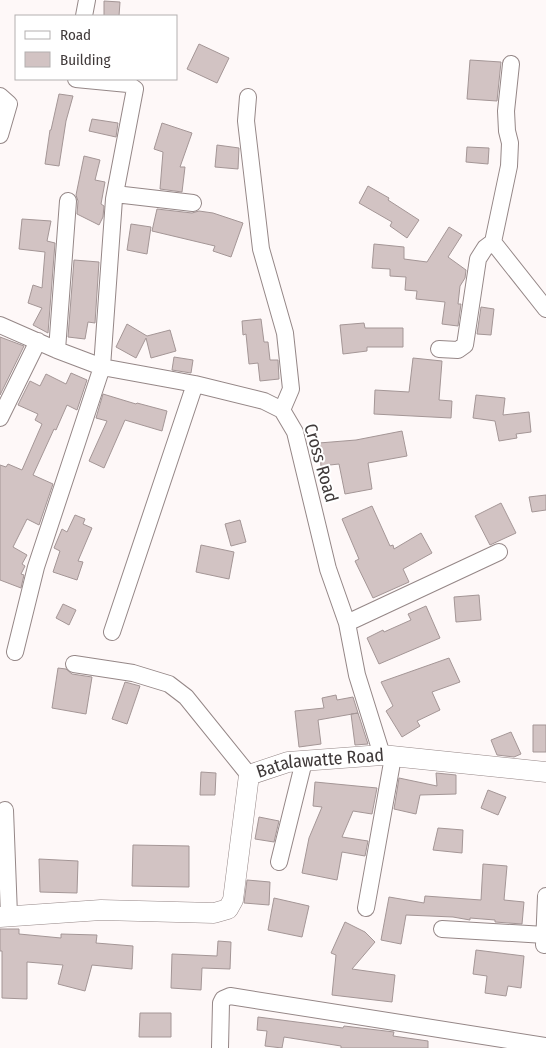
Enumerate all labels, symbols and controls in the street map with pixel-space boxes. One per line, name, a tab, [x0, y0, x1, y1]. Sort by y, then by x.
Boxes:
legend	[15, 15, 178, 80]
text: Road	[60, 26, 91, 44]
text: Building	[60, 51, 111, 69]
street label: Cross Road	[299, 421, 343, 505]
street label: Batalawatte Road	[253, 744, 385, 783]

